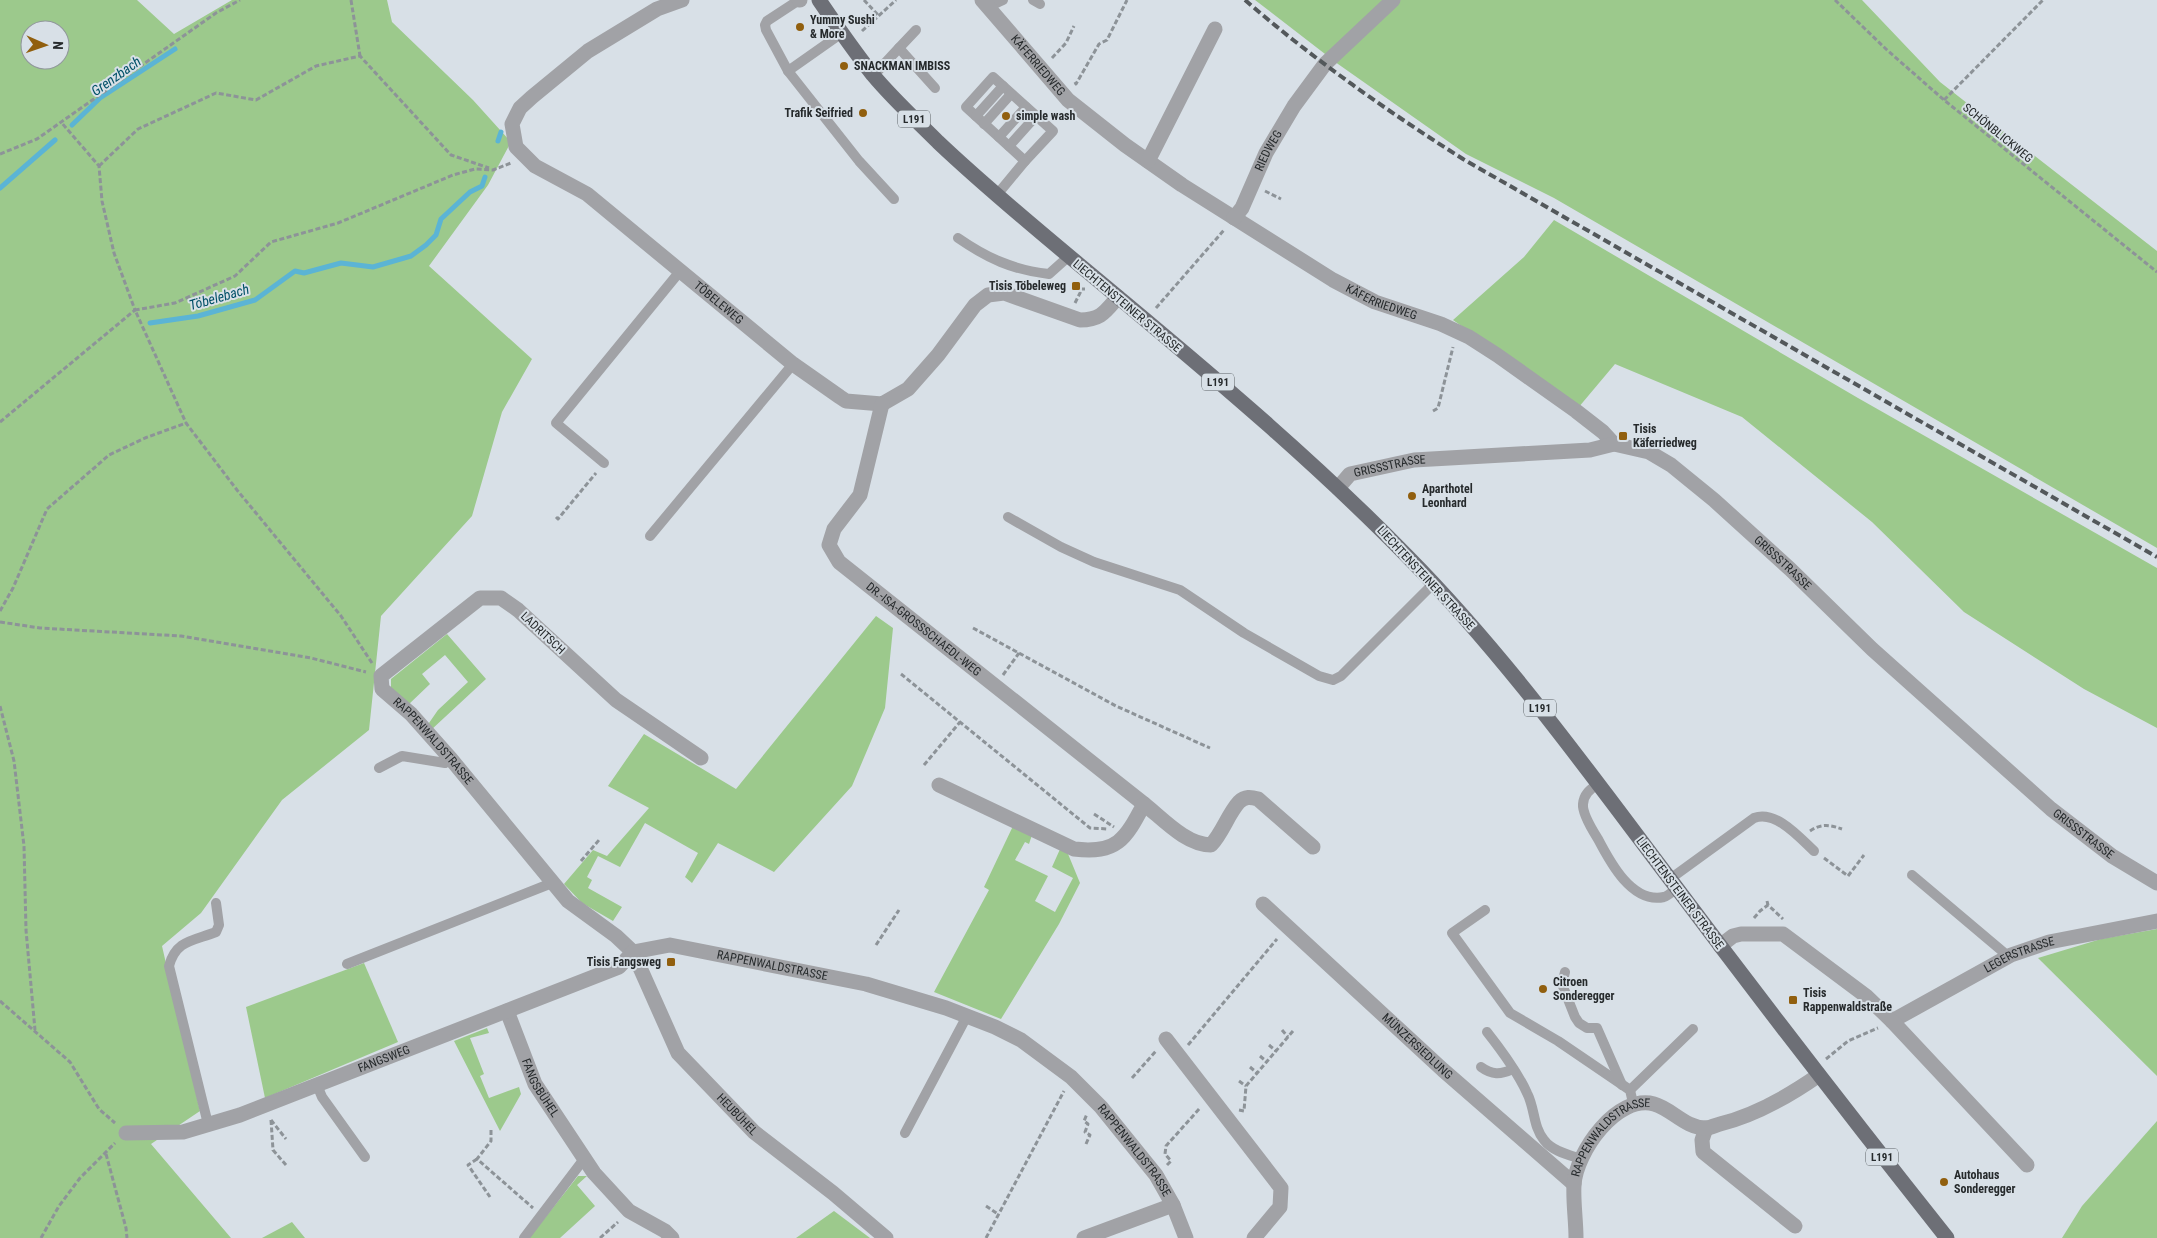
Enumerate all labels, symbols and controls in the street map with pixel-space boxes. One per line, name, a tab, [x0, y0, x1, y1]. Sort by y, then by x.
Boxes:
place label: Yummy Sushi & More	[810, 13, 875, 41]
north arrow	[20, 20, 70, 70]
marker: Yummy Sushi & More	[794, 21, 806, 33]
street label: KÄFERRIEDWEG	[1008, 32, 1068, 99]
text: N	[50, 41, 66, 50]
water label: Grenzbach	[88, 53, 144, 99]
place label: SNACKMAN IMBISS	[854, 59, 951, 73]
marker: SNACKMAN IMBISS	[838, 60, 850, 72]
street label: SCHÖNBLICKWEG	[1960, 100, 2036, 165]
place label: Trafik Seifried	[785, 106, 853, 120]
marker: Trafik Seifried	[857, 107, 869, 119]
place label: simple wash	[1016, 109, 1076, 123]
road number: L191	[898, 110, 930, 128]
marker: simple wash	[1000, 110, 1012, 122]
street label: RIEDWEG	[1252, 128, 1285, 173]
street label: LIECHTENSTEINER STRASSE	[1070, 257, 1184, 355]
street label: TÖBELEWEG	[691, 278, 746, 327]
place label: Tisis Töbeleweg	[989, 279, 1066, 293]
marker: Tisis Töbeleweg	[1070, 280, 1082, 292]
water label: Töbelebach	[187, 281, 251, 313]
street label: KÄFERRIEDWEG	[1343, 281, 1419, 323]
road number: L191	[1202, 374, 1234, 391]
place label: Tisis Käferriedweg	[1633, 422, 1697, 450]
marker: Tisis Käferriedweg	[1617, 430, 1629, 442]
street label: GRISSSTRASSE	[1352, 452, 1426, 480]
place label: Aparthotel Leonhard	[1422, 482, 1473, 510]
marker: Aparthotel Leonhard	[1406, 490, 1418, 502]
street label: LIECHTENSTEINER STRASSE	[1374, 523, 1478, 633]
street label: GRISSSTRASSE	[1751, 533, 1814, 593]
street label: DR.-ISA-GROSSSCHAEDL-WEG	[863, 579, 984, 679]
street label: LADRITSCH	[518, 609, 568, 657]
street label: RAPPENWALDSTRASSE	[390, 695, 476, 787]
road number: L191	[1524, 700, 1556, 716]
street label: GRISSSTRASSE	[2050, 806, 2117, 862]
street label: LIECHTENSTEINER STRASSE	[1633, 834, 1727, 952]
street label: LEGERSTRASSE	[1981, 934, 2055, 976]
street label: RAPPENWALDSTRASSE	[716, 948, 829, 983]
place label: Tisis Fangsweg	[587, 955, 661, 969]
marker: Tisis Fangsweg	[665, 956, 677, 968]
place label: Citroen Sonderegger	[1553, 975, 1614, 1003]
marker: Citroen Sonderegger	[1537, 983, 1549, 995]
place label: Tisis Rappenwaldstraße	[1803, 986, 1892, 1014]
marker: Tisis Rappenwaldstraße	[1787, 994, 1799, 1006]
street label: MÜNZERSIEDLUNG	[1379, 1011, 1455, 1082]
street label: FANGSWEG	[356, 1042, 412, 1075]
street label: FANGSBÜHEL	[519, 1057, 562, 1120]
street label: HEUBÜHEL	[714, 1091, 761, 1139]
street label: RAPPENWALDSTRASSE	[1568, 1096, 1651, 1178]
street label: RAPPENWALDSTRASSE	[1095, 1101, 1174, 1199]
road number: L191	[1866, 1148, 1898, 1166]
place label: Autohaus Sonderegger	[1954, 1168, 2015, 1196]
marker: Autohaus Sonderegger	[1938, 1176, 1950, 1188]

